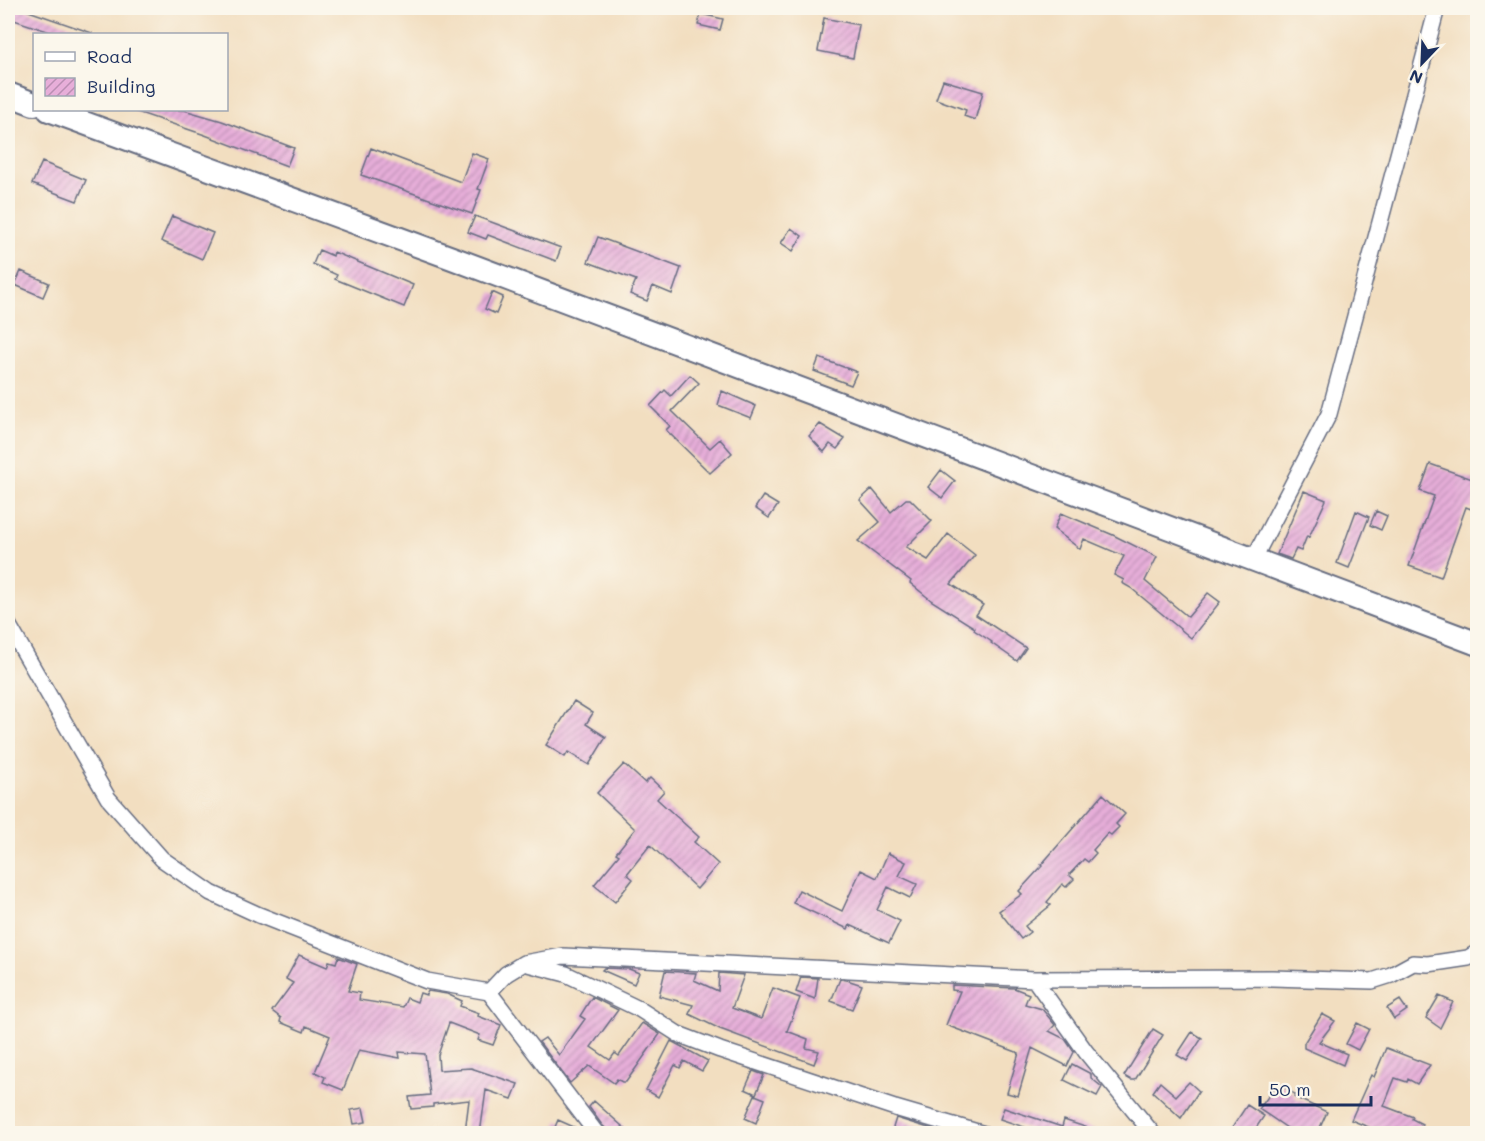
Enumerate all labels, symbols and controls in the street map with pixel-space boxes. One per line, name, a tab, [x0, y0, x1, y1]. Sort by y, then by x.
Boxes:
legend	[33, 33, 228, 111]
north arrow	[1392, 33, 1452, 93]
text: Road	[87, 44, 132, 68]
text: N	[1406, 65, 1426, 89]
text: Building	[87, 74, 155, 98]
scale bar	[1260, 1069, 1371, 1107]
text: 50 m	[1269, 1077, 1311, 1101]

